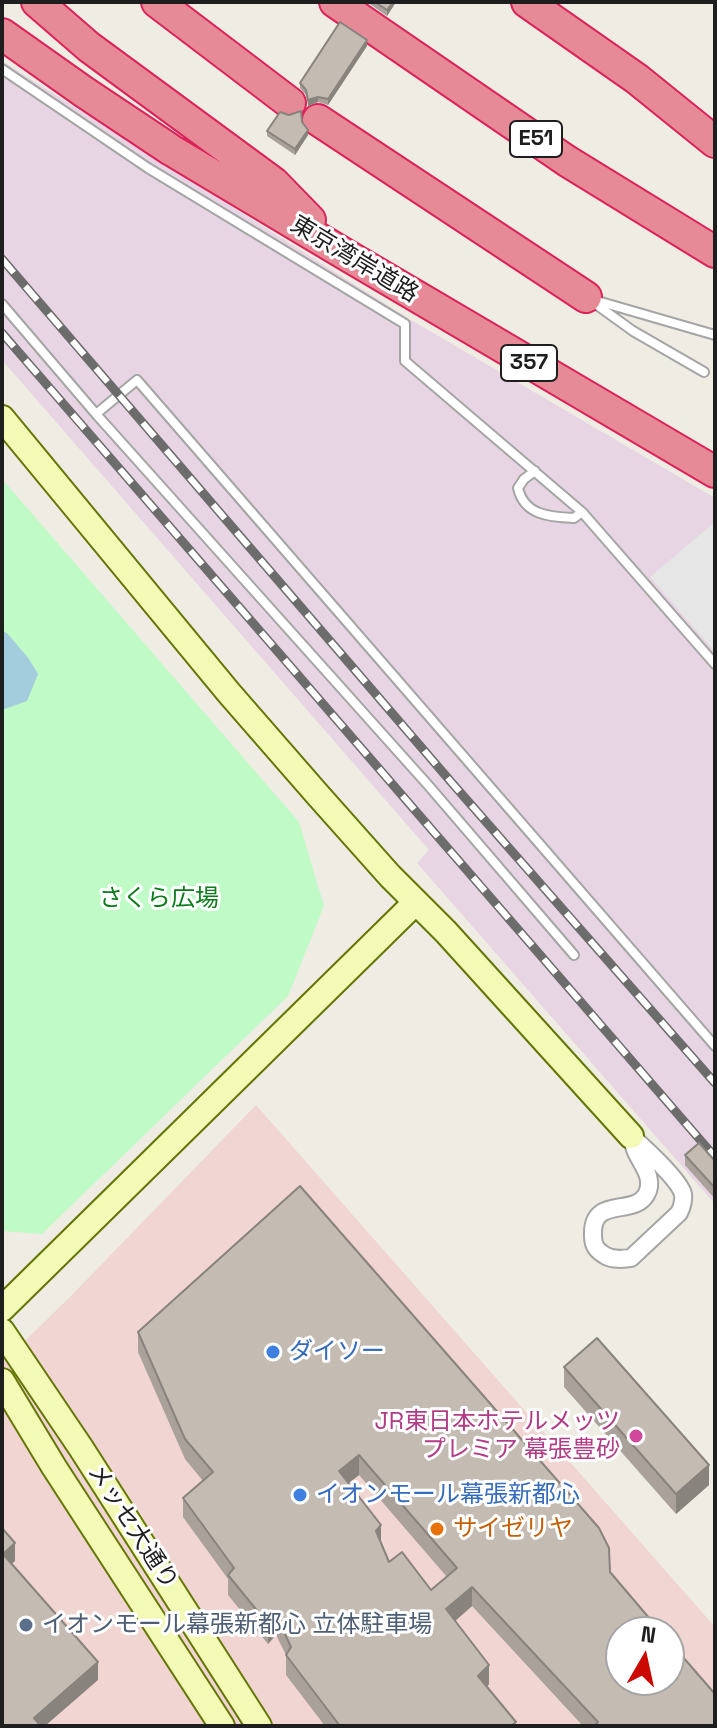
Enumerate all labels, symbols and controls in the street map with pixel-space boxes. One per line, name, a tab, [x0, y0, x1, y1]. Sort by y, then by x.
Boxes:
road number: E51	[510, 121, 562, 157]
street label: 東京湾岸道路	[285, 211, 423, 309]
road number: 357	[501, 345, 557, 381]
park label: さくら広場	[99, 885, 219, 913]
place label: ダイソー	[289, 1338, 385, 1366]
marker: ダイソー	[264, 1343, 282, 1361]
place label: JR東日本ホテルメッツ プレミア 幕張豊砂	[375, 1408, 620, 1464]
marker: JR東日本ホテルメッツ プレミア 幕張豊砂	[627, 1427, 645, 1445]
street label: メッセ大通り	[81, 1459, 183, 1595]
place label: イオンモール幕張新都心	[316, 1481, 580, 1509]
marker: イオンモール幕張新都心	[291, 1486, 309, 1504]
place label: サイゼリヤ	[453, 1515, 573, 1543]
marker: サイゼリヤ	[428, 1520, 446, 1538]
place label: イオンモール幕張新都心 立体駐車場	[42, 1611, 432, 1639]
marker: イオンモール幕張新都心 立体駐車場	[17, 1616, 35, 1634]
north arrow	[605, 1616, 685, 1696]
text: N	[639, 1619, 658, 1649]

